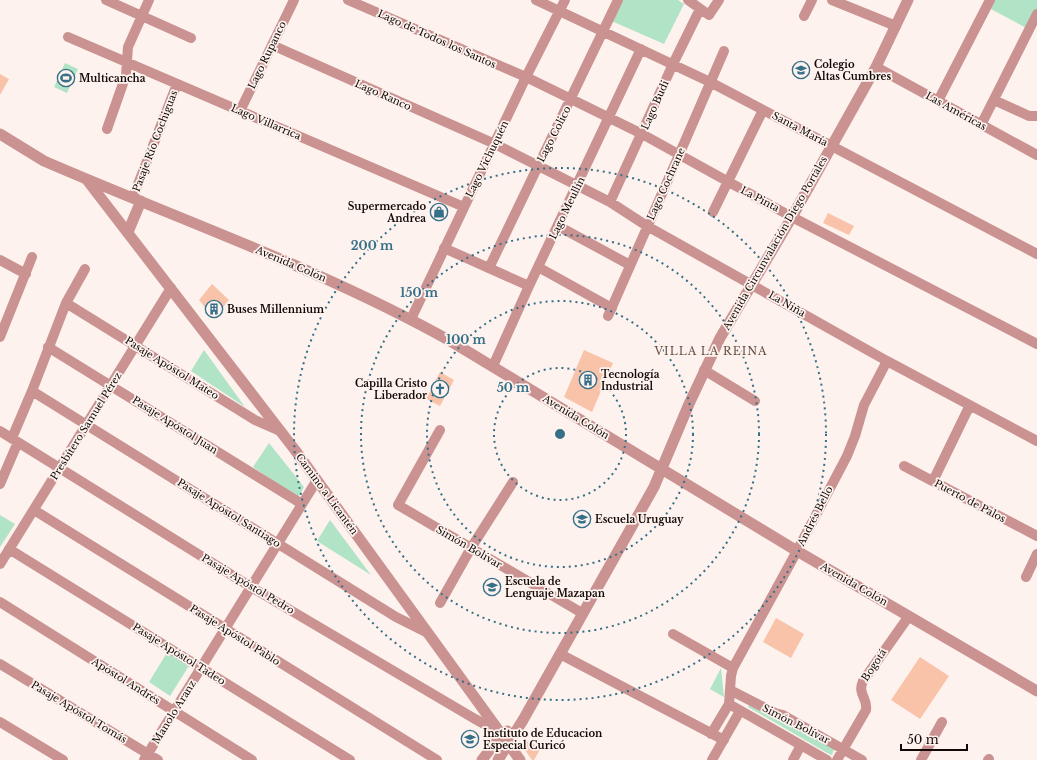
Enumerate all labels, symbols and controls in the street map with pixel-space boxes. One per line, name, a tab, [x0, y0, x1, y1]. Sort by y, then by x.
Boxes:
street label: Lago de Todos los Santos	[376, 7, 499, 71]
street label: Lago Rupanco	[245, 19, 289, 91]
place label: Colegio Altas Cumbres	[813, 58, 891, 83]
school or university icon: Colegio Altas Cumbres	[791, 60, 811, 80]
sports icon: Multicancha	[56, 68, 76, 88]
place label: Multicancha	[79, 72, 146, 85]
street label: Lago Ranco	[353, 77, 414, 113]
street label: Lago Budi	[638, 78, 672, 132]
street label: Pasaje Río Cochiguas	[130, 88, 181, 194]
street label: Las Américas	[923, 89, 989, 133]
street label: Lago Villarrica	[229, 101, 303, 143]
street label: Lago Colico	[534, 103, 574, 164]
street label: Santa María	[770, 109, 830, 149]
street label: Lago Vichuquén	[463, 118, 511, 199]
street label: Lago Cochrane	[644, 146, 688, 222]
street label: Avenida Circunvalación Diego Portales	[719, 153, 830, 333]
street label: Lago Meullín	[546, 174, 588, 241]
street label: La Pinta	[738, 183, 782, 215]
place label: Supermercado Andrea	[348, 200, 426, 225]
shop icon: Supermercado Andrea	[429, 202, 449, 222]
text: 200 m	[351, 238, 394, 253]
street label: Avenida Colón	[253, 243, 328, 285]
text: 150 m	[400, 285, 439, 300]
street label: La Niña	[766, 288, 808, 320]
building icon: Buses Millennium	[204, 299, 224, 319]
place label: Buses Millennium	[227, 303, 324, 316]
text: 100 m	[446, 332, 487, 347]
street label: Pasaje Apóstol Mateo	[123, 334, 222, 402]
district label: VILLA LA REINA	[653, 344, 768, 358]
place label: Tecnología Industrial	[601, 368, 660, 393]
street label: Presbítero Samuel Pérez	[47, 369, 125, 482]
building icon: Tecnología Industrial	[578, 370, 598, 390]
place label: Capilla Cristo Liberador	[355, 377, 427, 402]
church icon: Capilla Cristo Liberador	[430, 379, 450, 399]
text: 50 m	[497, 380, 530, 395]
street label: Avenida Colón	[539, 392, 612, 442]
street label: Pasaje Apóstol Juan	[130, 393, 220, 457]
centre of rings	[553, 427, 567, 441]
street label: Camino a Licantén	[293, 451, 361, 537]
street label: Pasaje Apóstol Santiago	[175, 476, 284, 550]
street label: Puerto de Palos	[932, 477, 1008, 526]
street label: Andrés Bello	[794, 483, 836, 549]
school or university icon: Escuela Uruguay	[572, 509, 592, 529]
place label: Escuela Uruguay	[595, 513, 684, 526]
street label: Simón Bolívar	[434, 523, 504, 571]
street label: Pasaje Apóstol Pedro	[199, 551, 297, 617]
street label: Avenida Colón	[817, 559, 890, 609]
place label: Escuela de Lenguaje Mazapan	[505, 575, 606, 600]
school or university icon: Escuela de Lenguaje Mazapan	[482, 577, 502, 597]
street label: Pasaje Apóstol Pablo	[187, 602, 283, 668]
street label: Pasaje Apóstol Tadeo	[130, 620, 228, 688]
street label: Bogotá	[859, 646, 890, 684]
street label: Apóstol Andrés	[89, 654, 163, 707]
street label: Manolo Aranz	[149, 677, 199, 746]
street label: Pasaje Apóstol Tomás	[29, 678, 130, 746]
street label: Simón Bolívar	[760, 701, 832, 747]
scale bar	[901, 726, 967, 752]
place label: Instituto de Educacion Especial Curicó	[483, 727, 603, 752]
school or university icon: Instituto de Educacion Especial Curicó	[460, 729, 480, 749]
text: 50 m	[907, 732, 939, 747]

